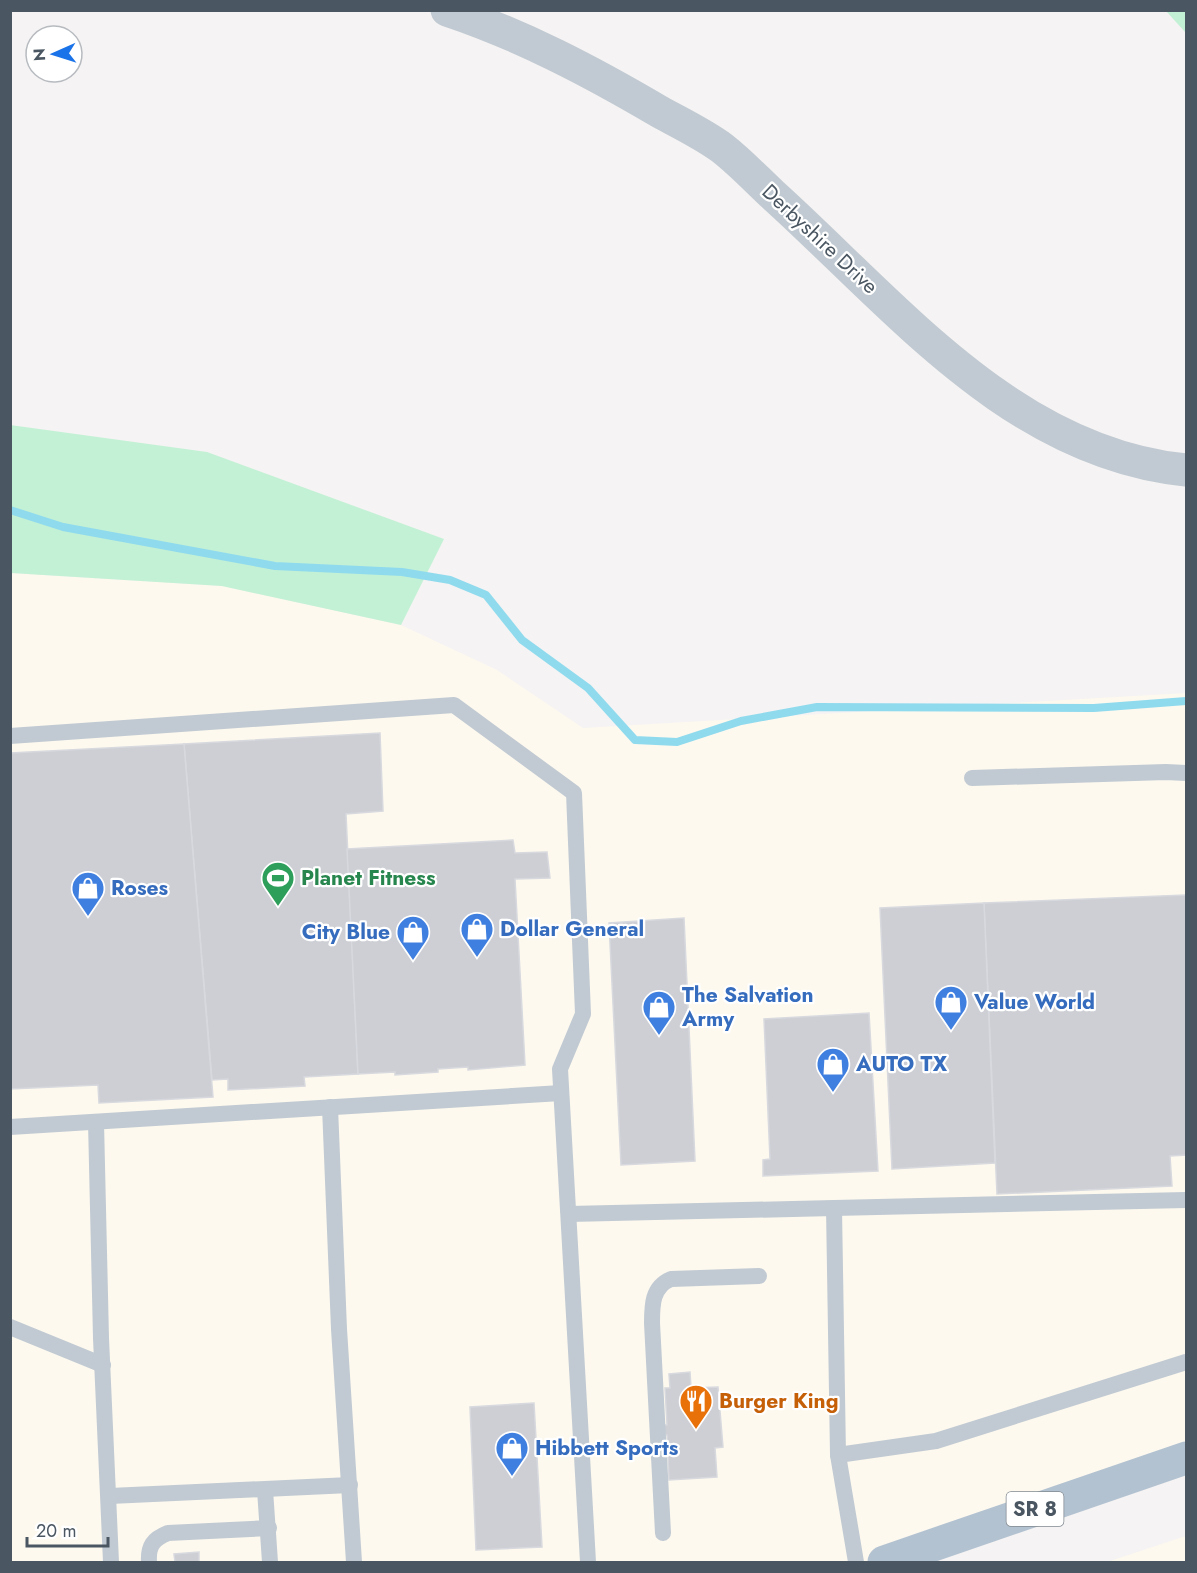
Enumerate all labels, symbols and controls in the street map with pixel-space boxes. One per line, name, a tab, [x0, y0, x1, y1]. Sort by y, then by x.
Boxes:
north arrow	[24, 24, 84, 84]
text: N	[28, 48, 51, 62]
street label: Derbyshire Drive	[755, 177, 885, 301]
sports icon: Planet Fitness	[260, 860, 296, 907]
place label: Planet Fitness	[301, 863, 436, 893]
shop icon: Roses	[70, 870, 106, 917]
place label: Roses	[111, 873, 169, 903]
shop icon: Dollar General	[459, 911, 495, 958]
shop icon: City Blue	[395, 914, 431, 961]
place label: Dollar General	[500, 914, 644, 944]
place label: City Blue	[302, 917, 390, 947]
place label: The Salvation Army	[681, 980, 814, 1034]
shop icon: Value World	[933, 984, 969, 1031]
place label: Value World	[973, 987, 1095, 1017]
shop icon: The Salvation Army	[641, 989, 677, 1036]
shop icon: AUTO TX	[815, 1046, 851, 1093]
place label: AUTO TX	[855, 1049, 948, 1079]
restaurant icon: Burger King	[678, 1383, 714, 1430]
place label: Burger King	[719, 1386, 838, 1416]
shop icon: Hibbett Sports	[494, 1430, 530, 1477]
place label: Hibbett Sports	[535, 1433, 679, 1463]
road number: SR 8	[1006, 1492, 1064, 1526]
scale bar	[27, 1510, 108, 1548]
text: 20 m	[36, 1518, 76, 1544]

